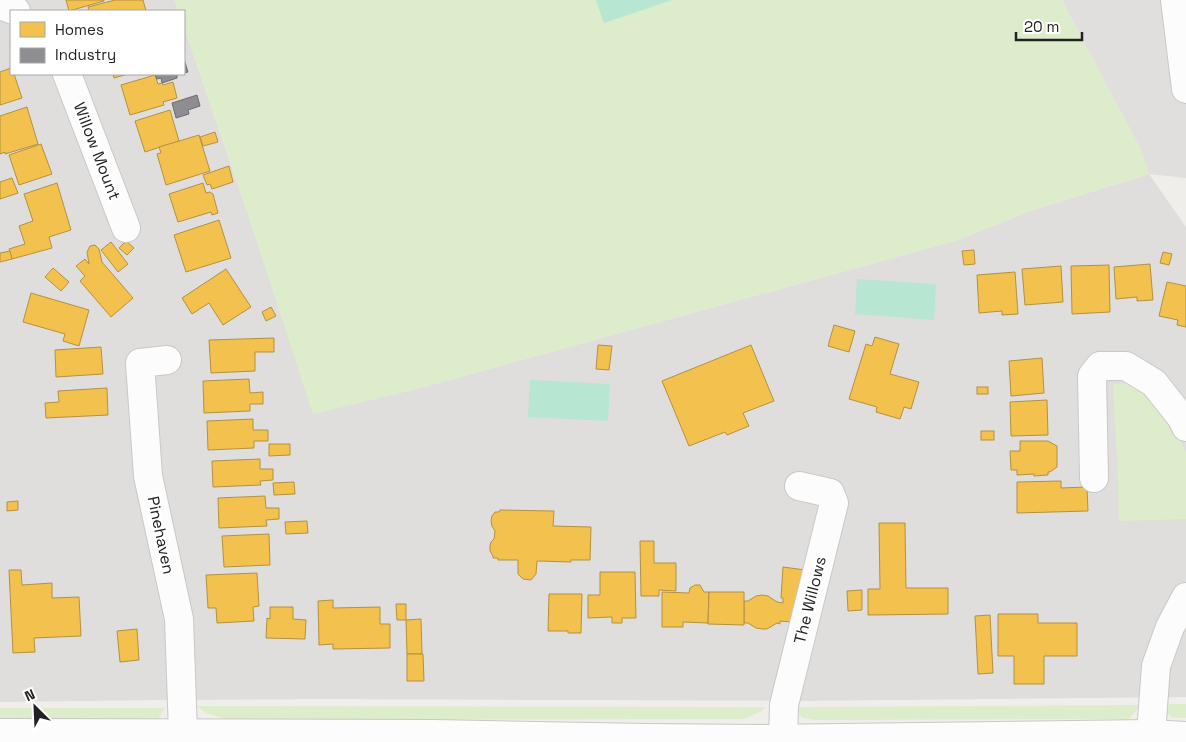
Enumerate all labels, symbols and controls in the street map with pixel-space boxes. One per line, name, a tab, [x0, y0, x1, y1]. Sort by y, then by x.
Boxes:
legend	[10, 10, 185, 75]
scale bar	[1016, 10, 1082, 42]
text: 20 m	[1024, 17, 1059, 36]
text: Homes	[55, 20, 104, 39]
text: Industry	[55, 45, 116, 64]
street label: Willow Mount	[69, 99, 125, 203]
street label: Pinehaven	[143, 494, 179, 576]
street label: The Willows	[789, 554, 831, 646]
north arrow	[10, 682, 60, 732]
text: N	[22, 685, 38, 705]

